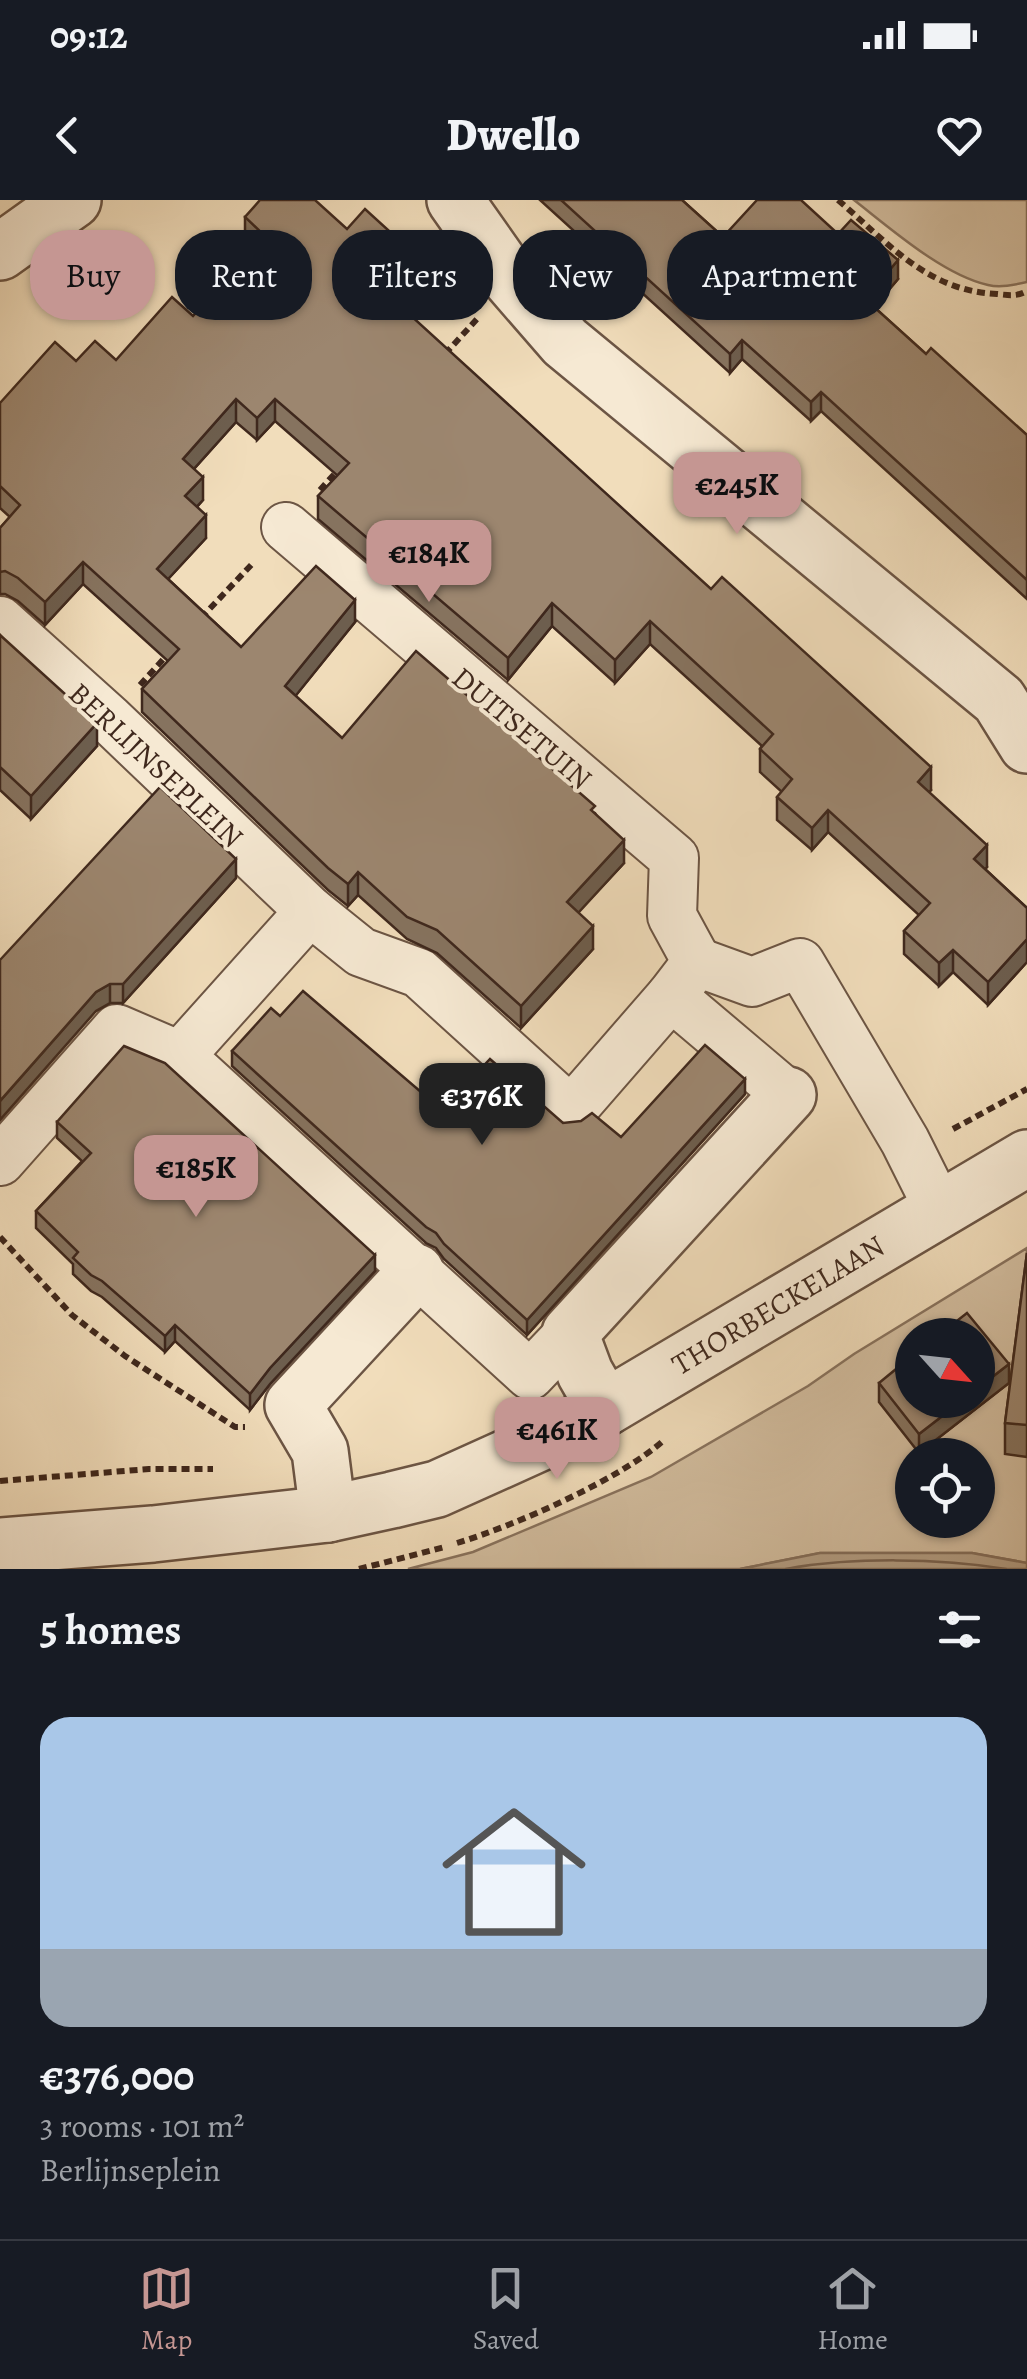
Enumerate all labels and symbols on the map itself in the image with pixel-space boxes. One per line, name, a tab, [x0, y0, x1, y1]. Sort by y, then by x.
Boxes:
pin: €245K	[667, 452, 807, 537]
pin: €184K	[359, 520, 499, 605]
street label: DUITSETUIN	[444, 658, 600, 798]
street label: BERLIJNSEPLEIN	[60, 674, 252, 856]
pin: €376K	[412, 1063, 552, 1148]
pin: €185K	[126, 1135, 266, 1220]
street label: THORBECKELAAN	[664, 1226, 892, 1384]
north arrow	[895, 1318, 995, 1418]
pin: €461K	[487, 1397, 627, 1482]

